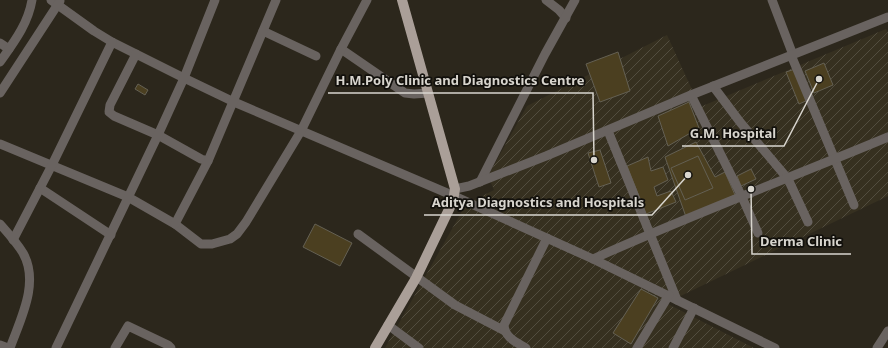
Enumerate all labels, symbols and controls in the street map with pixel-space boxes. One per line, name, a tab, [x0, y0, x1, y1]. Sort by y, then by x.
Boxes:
callout: H.M.Poly Clinic and Diagnostics Centre	[328, 68, 593, 93]
text: H.M.Poly Clinic and Diagnostics Centre	[336, 71, 585, 89]
callout: G.M. Hospital	[682, 121, 784, 146]
text: G.M. Hospital	[690, 124, 776, 142]
callout: Aditya Diagnostics and Hospitals	[424, 190, 652, 215]
text: Aditya Diagnostics and Hospitals	[432, 193, 644, 211]
callout: Derma Clinic	[752, 229, 851, 254]
text: Derma Clinic	[760, 232, 842, 250]

